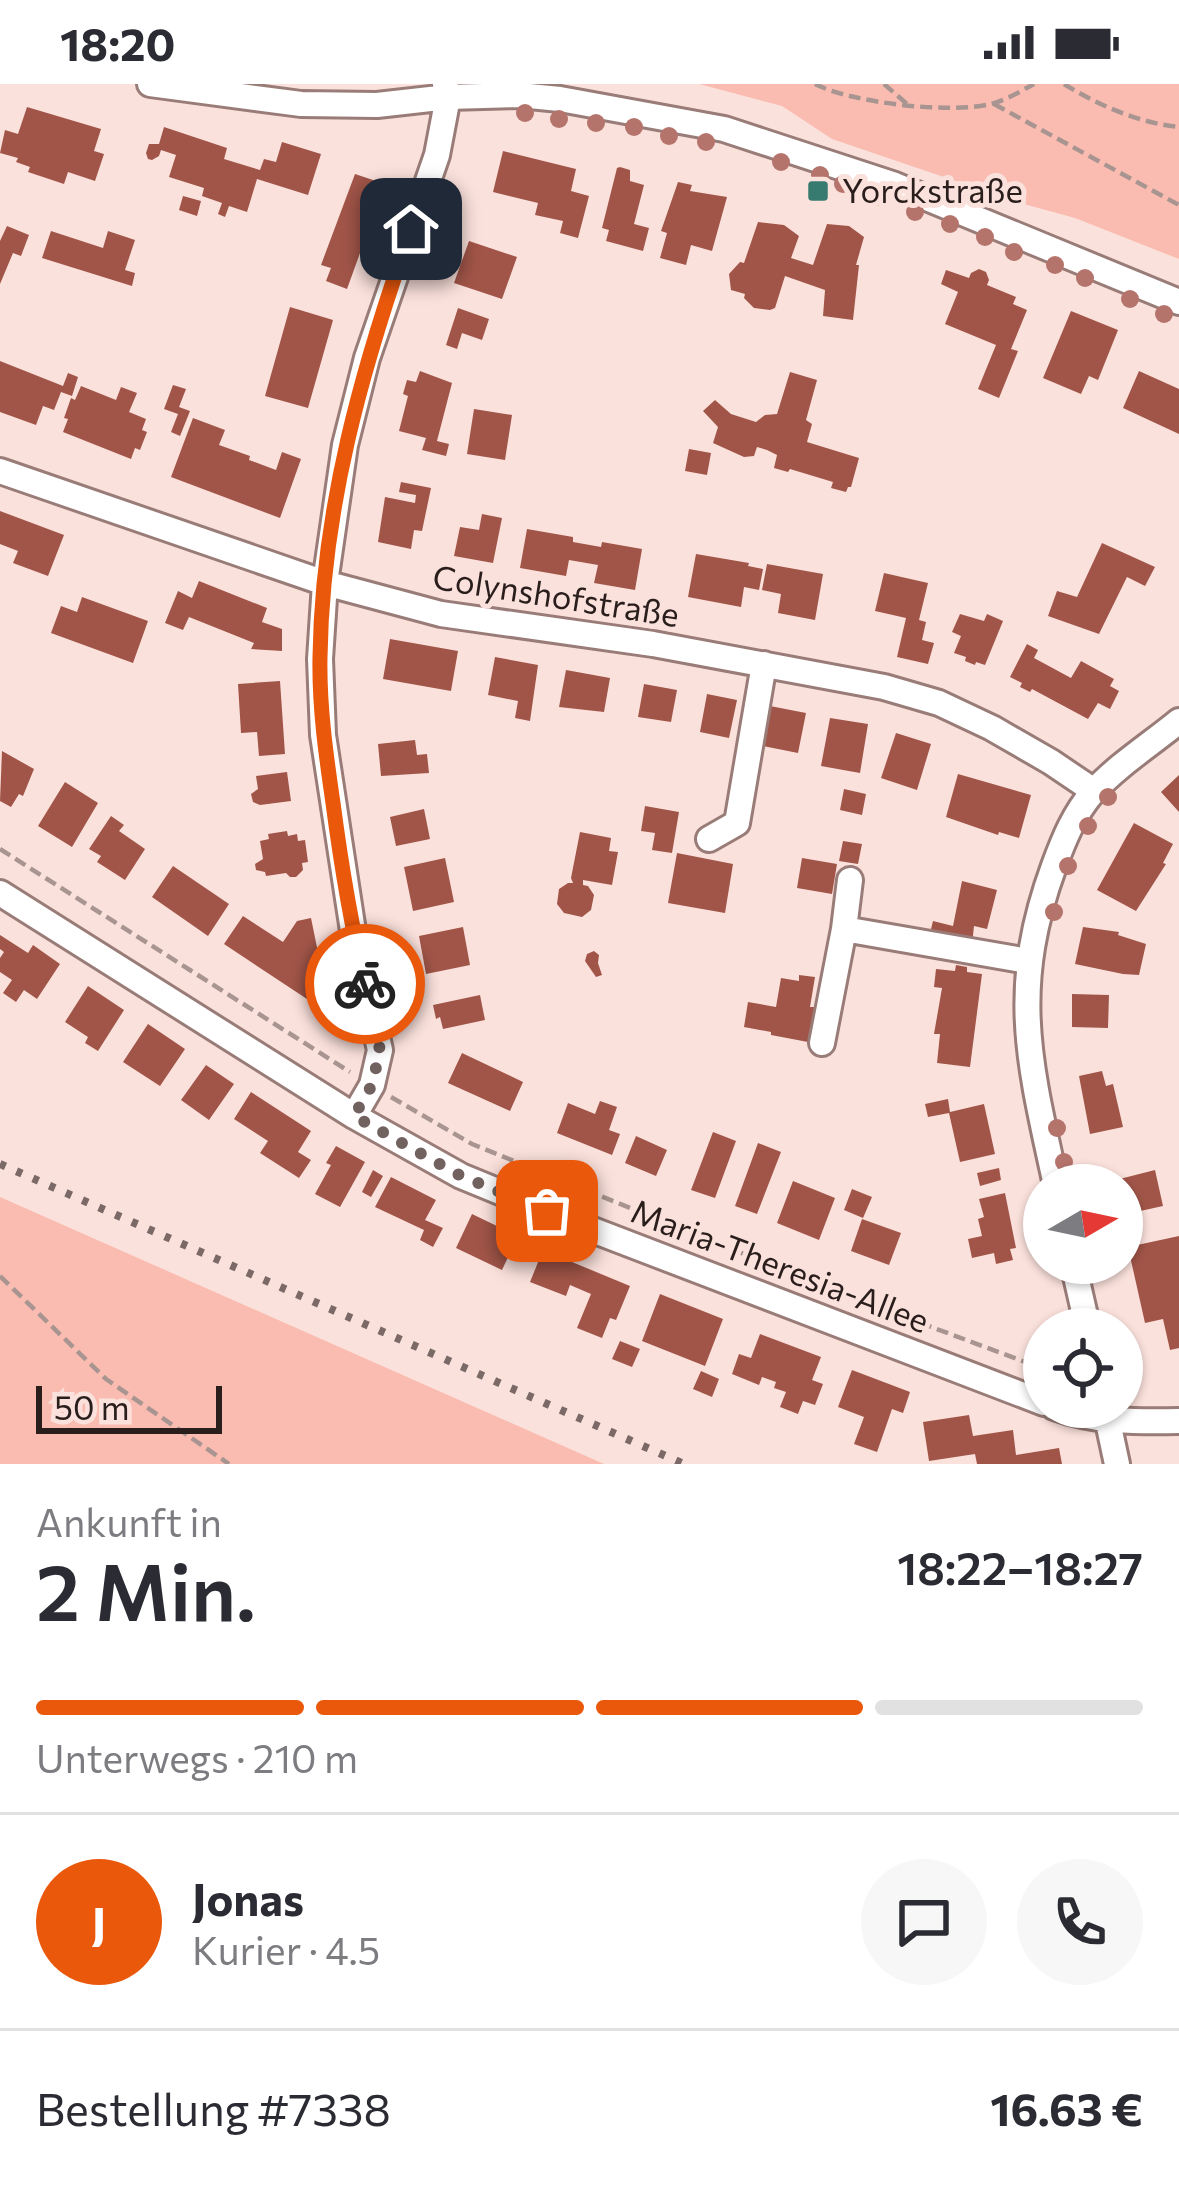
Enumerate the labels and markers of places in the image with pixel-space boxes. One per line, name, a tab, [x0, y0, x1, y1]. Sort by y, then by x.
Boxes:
place label: Yorckstraße	[842, 169, 1023, 210]
pin	[360, 178, 462, 280]
marker: Yorckstraße	[805, 178, 831, 204]
pin	[496, 1160, 598, 1262]

